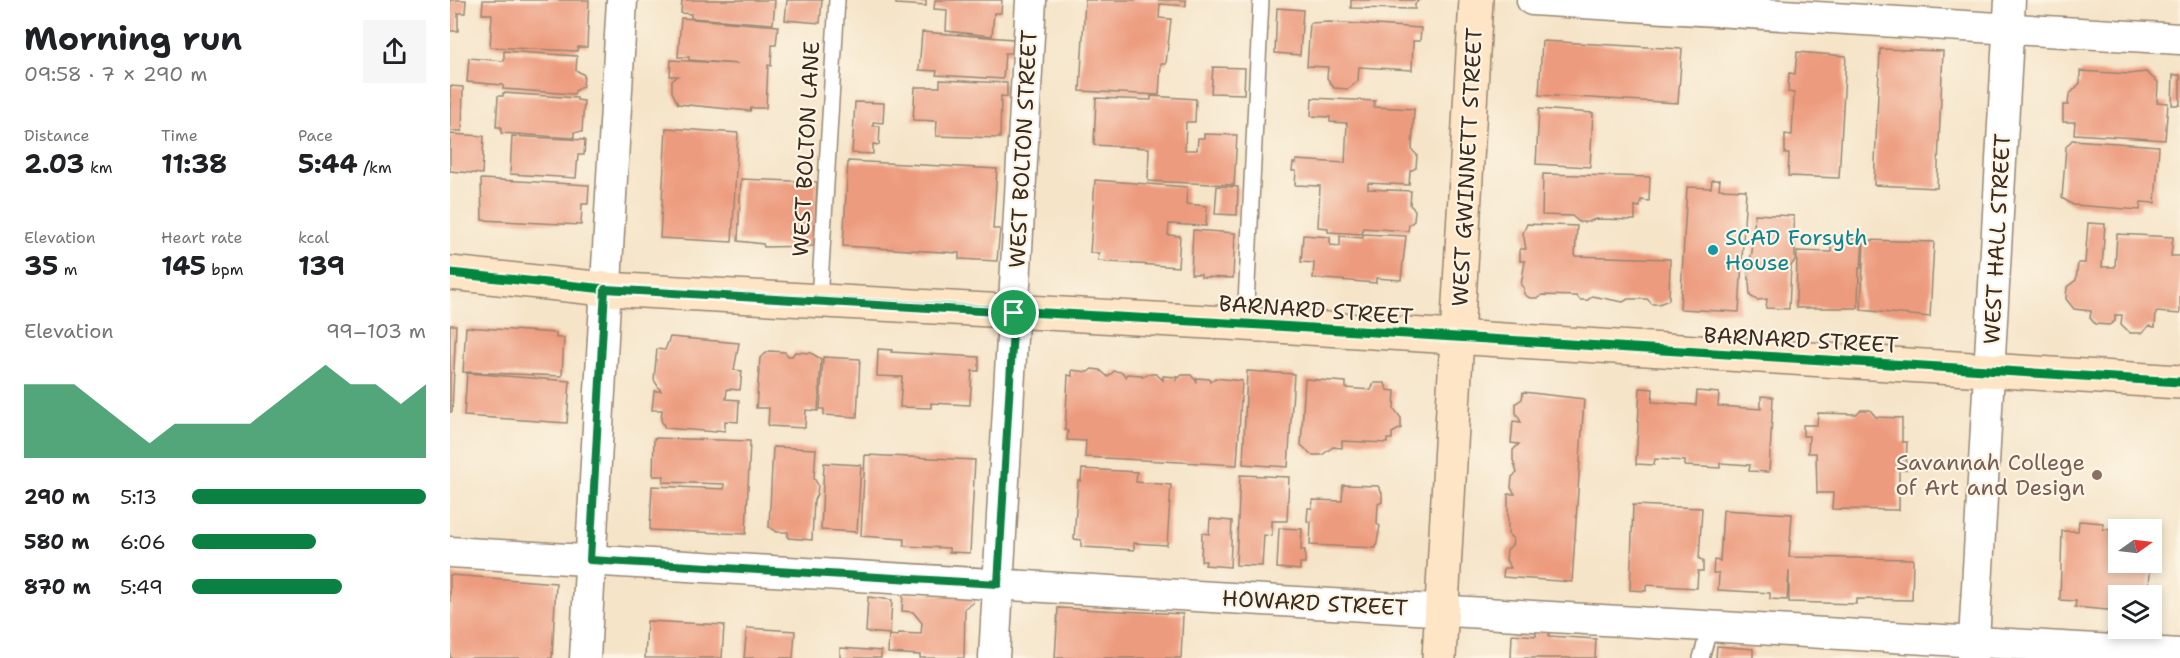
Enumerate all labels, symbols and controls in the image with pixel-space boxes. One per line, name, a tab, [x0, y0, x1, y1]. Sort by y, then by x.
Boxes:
text: Morning run	[24, 16, 242, 61]
button: share	[363, 20, 426, 83]
street label: WEST GWINNETT STREET	[1445, 26, 1489, 307]
street label: WEST BOLTON STREET	[1002, 29, 1044, 269]
street label: WEST BOLTON LANE	[786, 40, 826, 258]
text: 09:58 · 7 × 290 m	[24, 61, 207, 87]
text: Distance	[24, 125, 90, 146]
text: Time	[161, 125, 198, 146]
text: Pace	[298, 125, 333, 146]
street label: WEST HALL STREET	[1977, 132, 2017, 345]
text: 2.03	[24, 146, 84, 181]
text: 11:38	[161, 146, 227, 181]
text: 5:44	[298, 146, 358, 181]
text: km	[84, 157, 113, 178]
text: /km	[358, 157, 392, 178]
place label: SCAD Forsyth House	[1725, 223, 1868, 277]
text: Elevation	[24, 227, 96, 248]
text: Heart rate	[161, 227, 243, 248]
text: kcal	[298, 227, 329, 248]
marker: SCAD Forsyth House	[1706, 243, 1720, 257]
text: 35	[24, 248, 58, 283]
text: 145	[161, 248, 206, 283]
text: 139	[298, 248, 345, 283]
text: m	[58, 259, 78, 280]
text: bpm	[206, 259, 244, 280]
pin	[988, 287, 1039, 338]
street label: BARNARD STREET	[1218, 289, 1415, 331]
icon: arrive	[997, 296, 1030, 329]
text: Elevation	[24, 318, 114, 344]
text: 99–103 m	[326, 318, 426, 344]
street label: BARNARD STREET	[1703, 320, 1900, 360]
place label: Savannah College of Art and Design	[1895, 448, 2085, 502]
marker: Savannah College of Art and Design	[2090, 468, 2104, 482]
text: 290 m	[24, 484, 90, 510]
text: 5:13	[120, 484, 157, 510]
north arrow	[2108, 519, 2162, 573]
map controls	[2108, 519, 2162, 639]
text: 580 m	[24, 529, 89, 555]
text: 6:06	[120, 529, 166, 555]
text: 870 m	[24, 574, 91, 600]
text: 5:49	[120, 574, 163, 600]
street label: HOWARD STREET	[1221, 584, 1409, 622]
button: layers	[2108, 585, 2162, 639]

